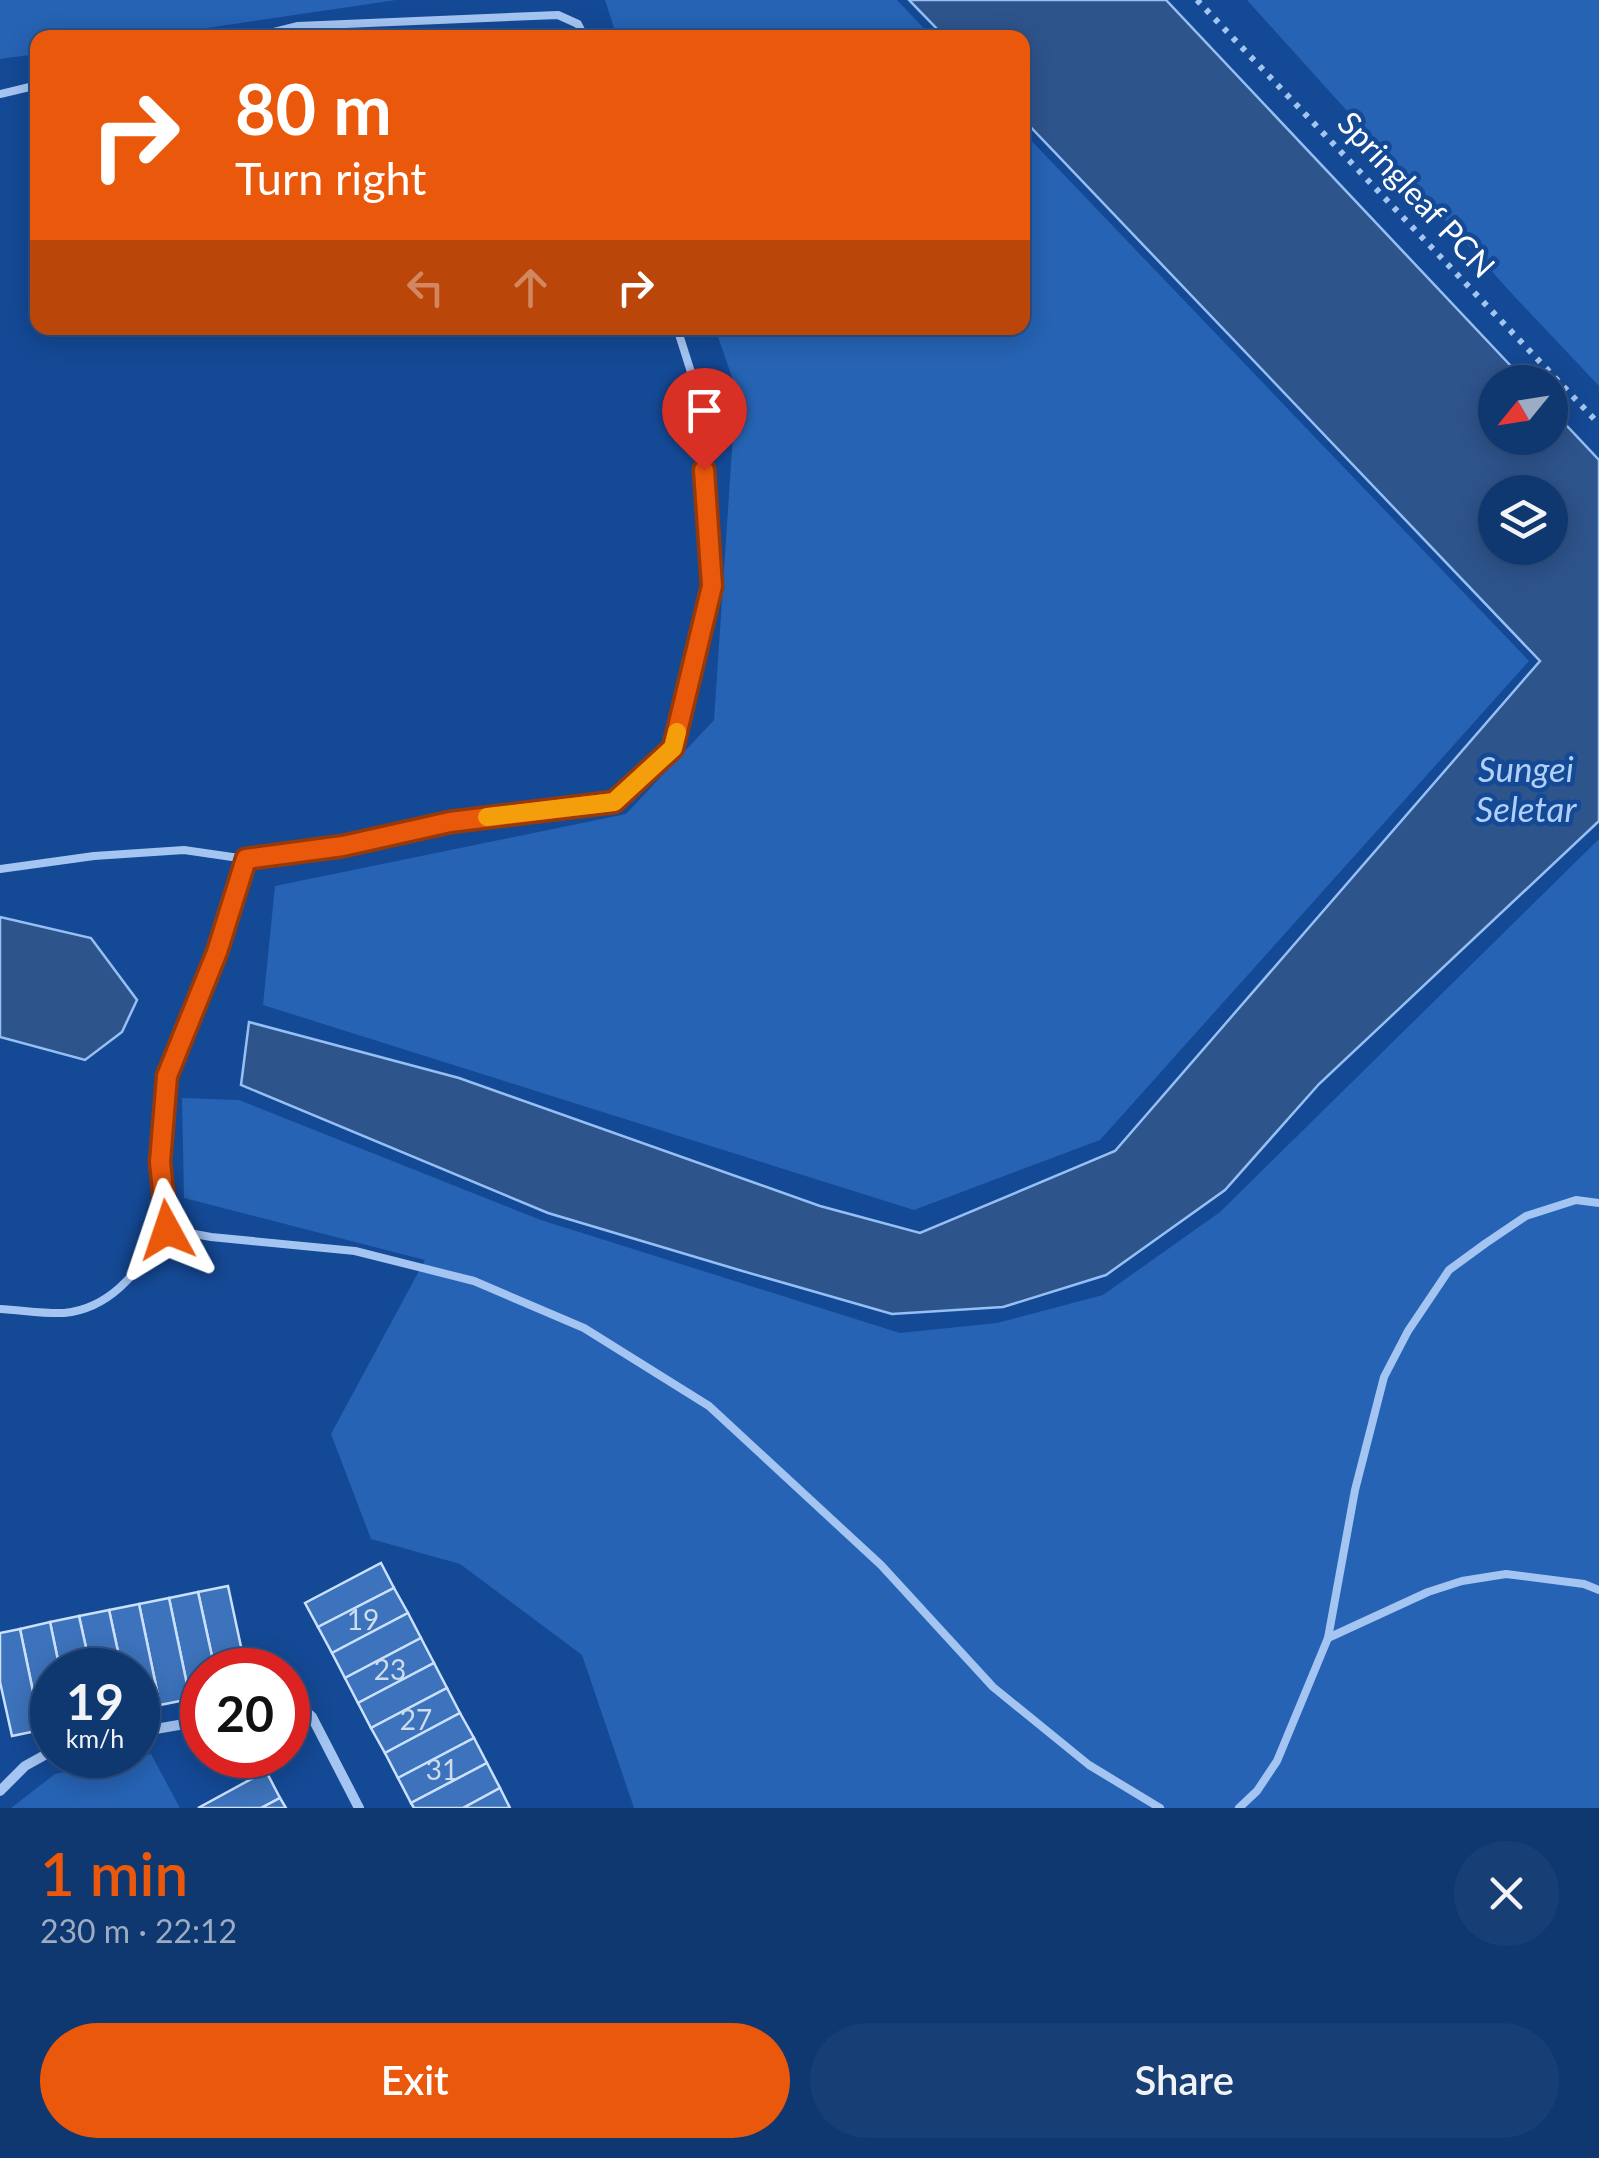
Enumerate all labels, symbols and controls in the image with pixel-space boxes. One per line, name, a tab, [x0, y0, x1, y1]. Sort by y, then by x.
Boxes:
text: 80 m	[235, 66, 392, 150]
icon: right	[70, 70, 200, 200]
street label: Springleaf PCN	[1330, 103, 1504, 285]
text: Turn right	[235, 151, 426, 205]
icon: left	[398, 260, 453, 315]
icon: ahead	[503, 260, 558, 315]
icon: right	[608, 260, 663, 315]
north arrow	[1478, 365, 1568, 455]
map controls	[1478, 365, 1568, 565]
pin	[662, 368, 747, 471]
icon: arrive	[677, 383, 732, 438]
button: layers	[1478, 475, 1568, 565]
water label: Sungei Seletar	[1476, 747, 1577, 829]
position arrow	[115, 1178, 219, 1282]
house number: 19	[347, 1602, 379, 1636]
speed limit sign: 20	[180, 1648, 310, 1778]
house number: 23	[374, 1652, 406, 1686]
text: 19	[66, 1671, 124, 1731]
house number: 27	[400, 1702, 432, 1736]
text: km/h	[66, 1723, 124, 1753]
house number: 31	[426, 1752, 458, 1786]
text: 1 min	[40, 1837, 188, 1909]
button: close	[1454, 1841, 1559, 1946]
text: 230 m · 22:12	[40, 1911, 237, 1950]
button: Exit	[40, 2023, 790, 2138]
button: Share	[810, 2023, 1559, 2138]

